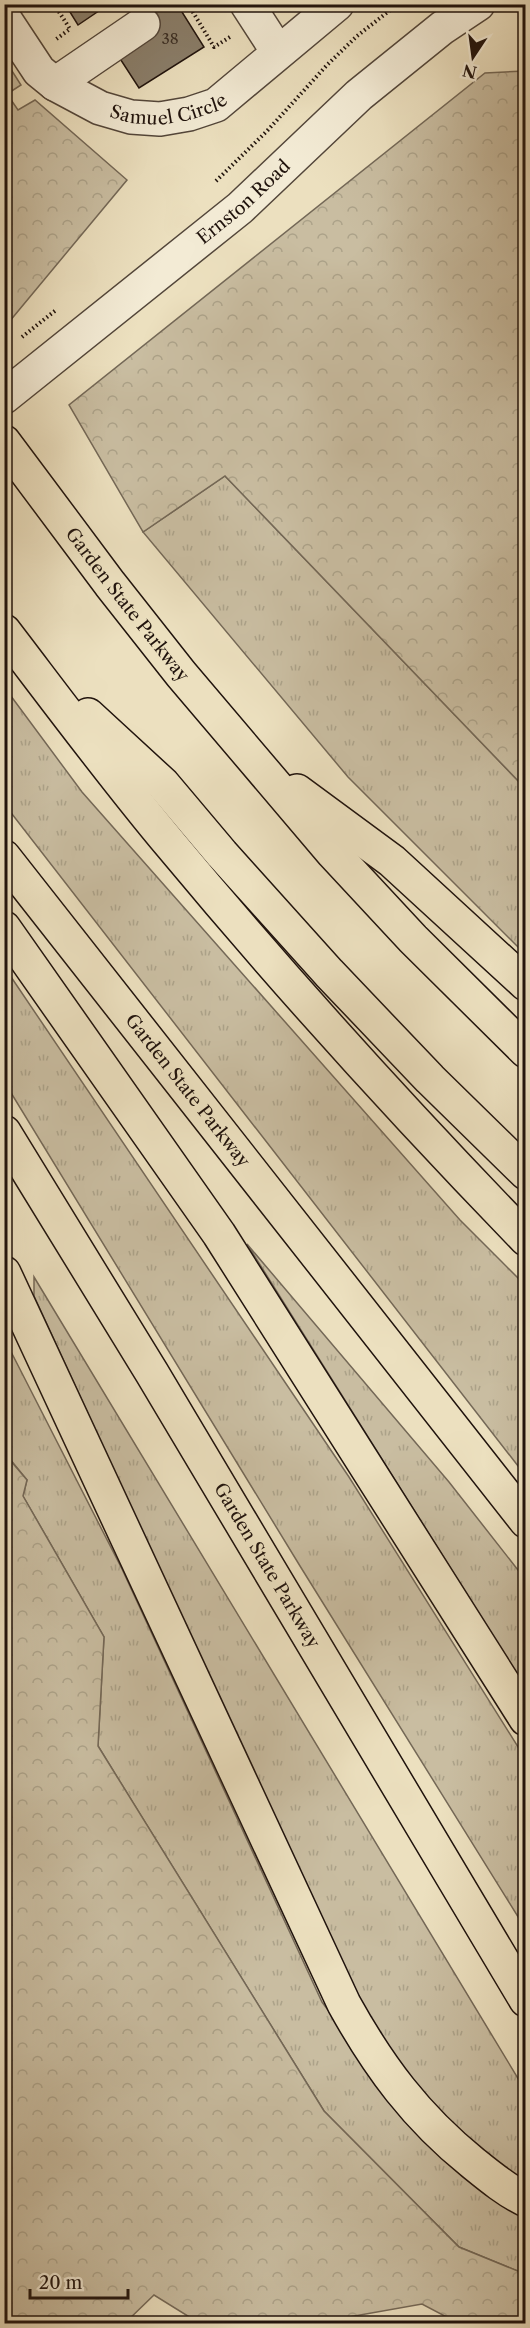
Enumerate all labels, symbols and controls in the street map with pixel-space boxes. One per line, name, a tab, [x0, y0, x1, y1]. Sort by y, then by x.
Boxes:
north arrow	[443, 27, 503, 87]
house number: 38	[161, 29, 179, 48]
text: N	[461, 60, 479, 83]
street label: Samuel Circle	[107, 89, 232, 130]
street label: Ernston Road	[193, 155, 295, 249]
street label: Garden State Parkway	[61, 523, 194, 687]
street label: Garden State Parkway	[121, 1010, 255, 1172]
street label: Garden State Parkway	[209, 1479, 325, 1653]
scale bar	[30, 2262, 128, 2300]
text: 20 m	[39, 2272, 83, 2294]

